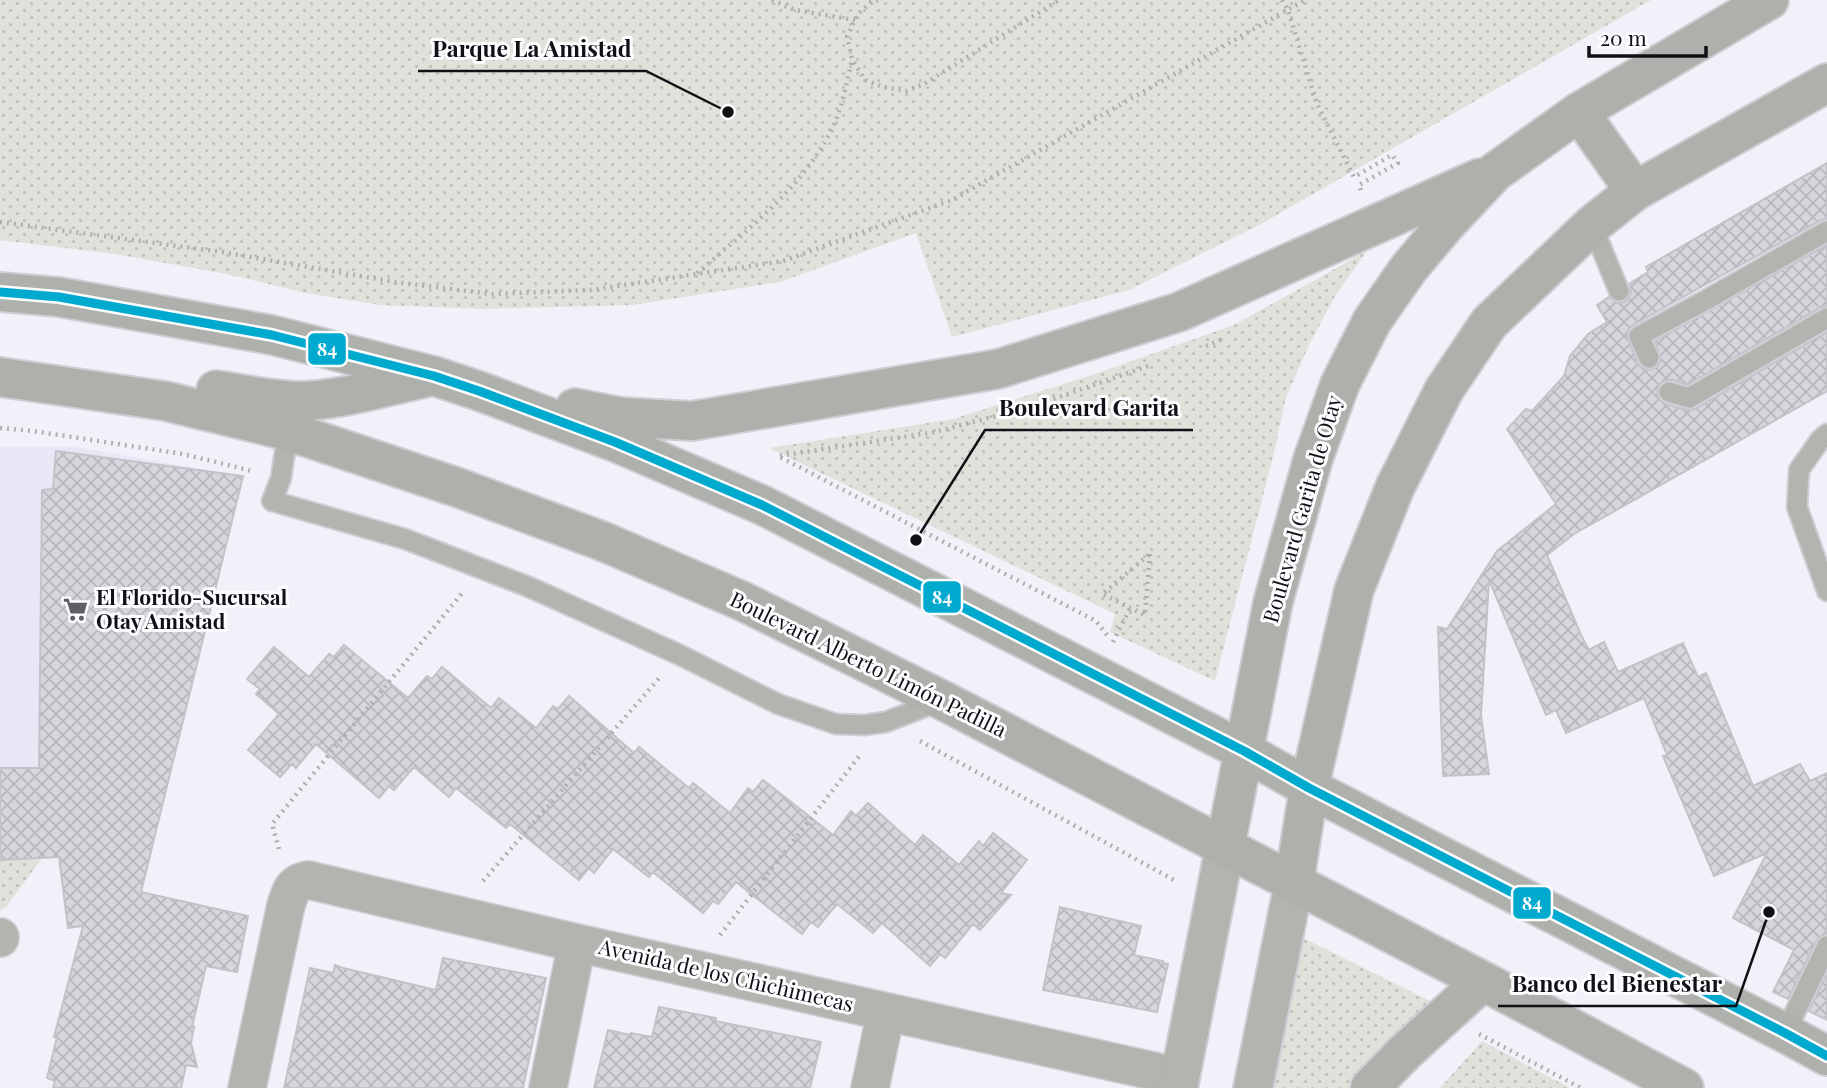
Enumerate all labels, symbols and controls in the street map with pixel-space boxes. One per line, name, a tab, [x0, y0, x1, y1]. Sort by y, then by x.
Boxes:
scale bar	[1589, 14, 1706, 58]
text: 20 m	[1600, 23, 1647, 51]
callout: Parque La Amistad	[418, 27, 646, 71]
text: Parque La Amistad	[432, 32, 632, 63]
line badge: 84	[307, 332, 347, 366]
text: 84	[317, 335, 337, 361]
callout: Boulevard Garita	[985, 386, 1193, 430]
text: Boulevard Garita	[999, 391, 1179, 422]
street label: Boulevard Garita de Otay	[1255, 391, 1347, 626]
line badge: 84	[922, 580, 962, 614]
place label: El Florido-Sucursal Otay Amistad	[96, 582, 288, 634]
text: 84	[932, 583, 952, 609]
street label: Boulevard Alberto Limón Padilla	[726, 584, 1012, 743]
supermarket icon: El Florido-Sucursal Otay Amistad	[62, 596, 90, 624]
line badge: 84	[1512, 886, 1552, 920]
text: 84	[1522, 889, 1542, 915]
street label: Avenida de los Chichimecas	[595, 931, 857, 1017]
callout: Banco del Bienestar	[1498, 962, 1736, 1006]
text: Banco del Bienestar	[1512, 967, 1722, 998]

